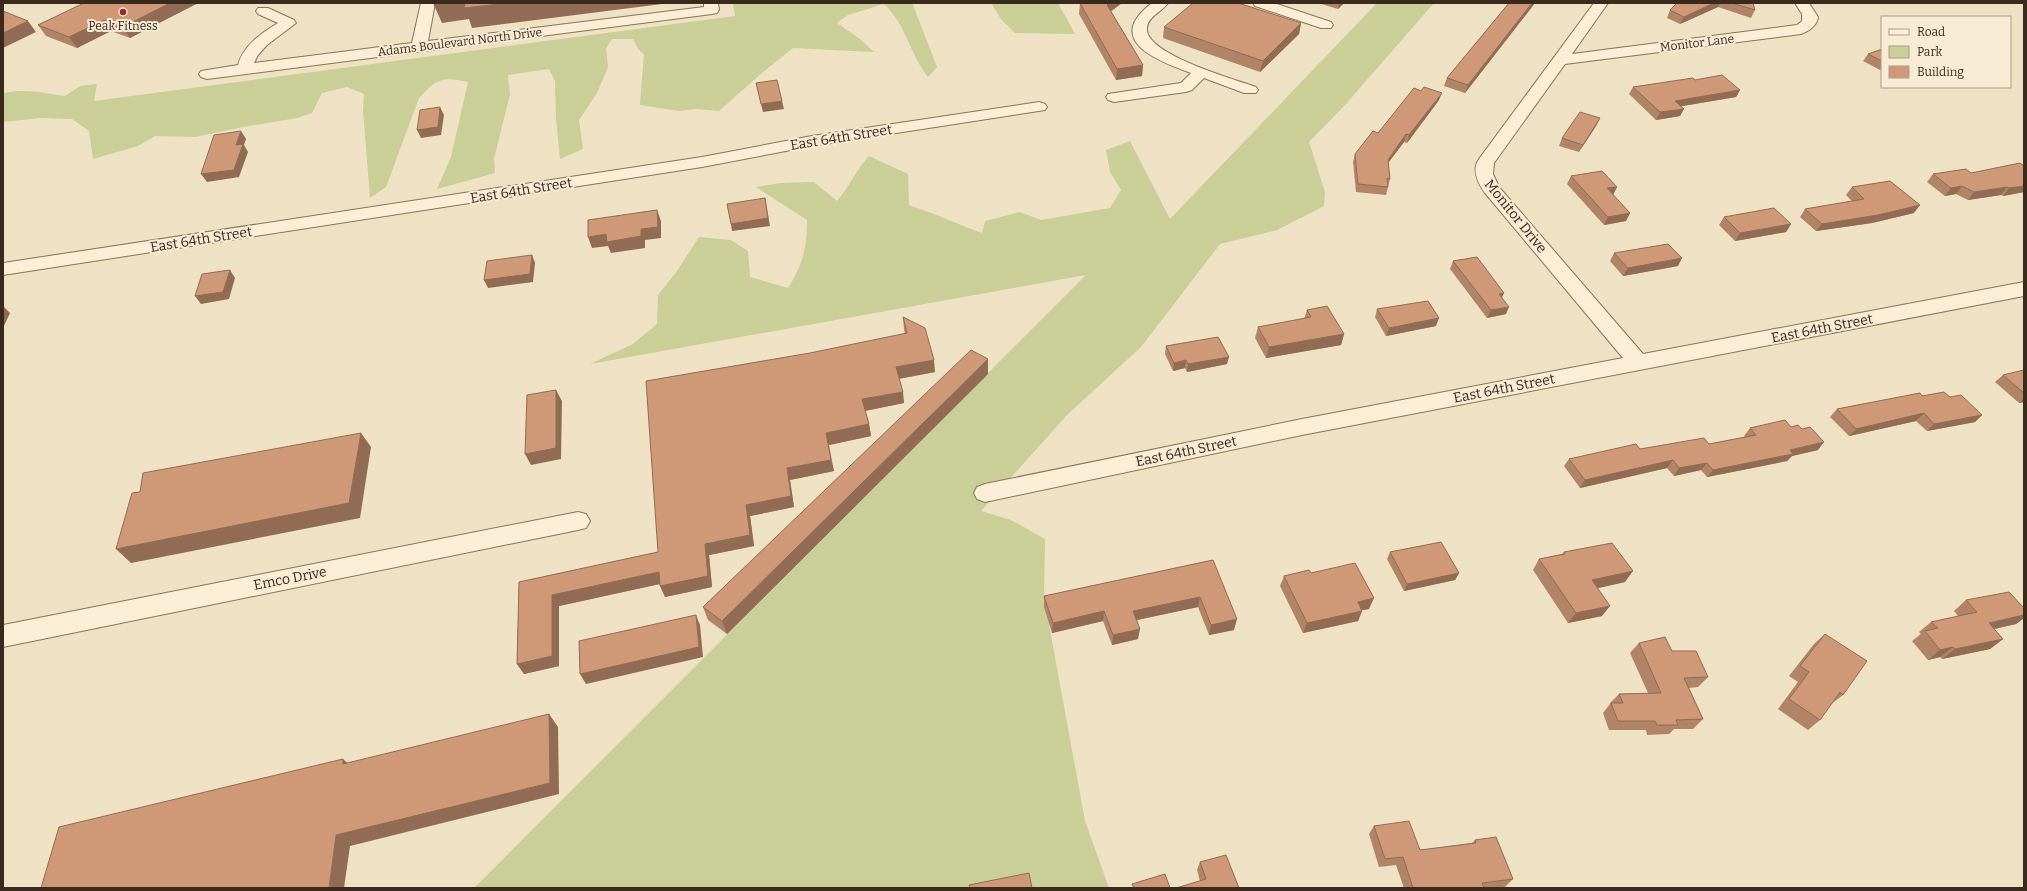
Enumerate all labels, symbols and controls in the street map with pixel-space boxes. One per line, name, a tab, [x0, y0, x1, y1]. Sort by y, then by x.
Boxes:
marker: Peak Fitness	[118, 7, 128, 17]
legend	[1881, 16, 2011, 88]
place label: Peak Fitness	[88, 19, 158, 33]
street label: Adams Boulevard North Drive	[377, 25, 543, 59]
text: Road	[1917, 25, 1945, 39]
street label: Monitor Lane	[1659, 32, 1735, 54]
text: Park	[1917, 45, 1943, 59]
text: Building	[1917, 65, 1964, 79]
street label: East 64th Street	[789, 121, 893, 154]
street label: East 64th Street	[469, 174, 573, 207]
street label: Monitor Drive	[1481, 176, 1550, 257]
street label: East 64th Street	[149, 223, 253, 256]
street label: East 64th Street	[1770, 310, 1874, 347]
street label: East 64th Street	[1452, 370, 1556, 407]
street label: East 64th Street	[1134, 432, 1238, 471]
street label: Emco Drive	[252, 563, 328, 594]

